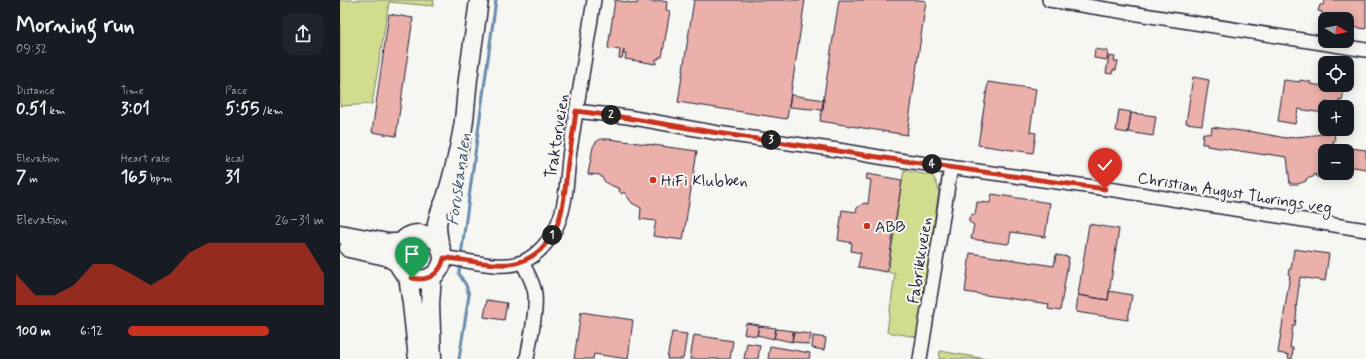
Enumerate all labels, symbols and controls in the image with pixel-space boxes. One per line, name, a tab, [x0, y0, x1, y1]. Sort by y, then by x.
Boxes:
text: Morning run	[16, 12, 135, 40]
north arrow	[1318, 12, 1354, 48]
map controls	[1318, 12, 1354, 180]
button: share	[282, 13, 324, 55]
text: 09:32	[16, 41, 47, 58]
button: locate	[1318, 56, 1354, 92]
text: Distance	[16, 84, 55, 98]
text: Time	[121, 84, 144, 98]
text: Pace	[225, 84, 247, 98]
street label: Traktorveien	[540, 92, 575, 180]
text: 0.51	[16, 98, 47, 120]
text: 3:01	[121, 98, 150, 120]
text: 5:55	[225, 98, 259, 120]
button: +	[1318, 100, 1354, 136]
text: km	[47, 104, 66, 118]
text: /km	[259, 104, 283, 118]
pin: 2	[601, 105, 621, 125]
text: 2	[608, 108, 614, 122]
pin: 3	[761, 130, 781, 150]
water label: Foruskanalen	[442, 132, 476, 227]
text: 3	[769, 133, 773, 147]
button: −	[1318, 144, 1354, 180]
pin	[1088, 148, 1122, 189]
text: Elevation	[16, 152, 59, 166]
text: Heart rate	[121, 152, 170, 166]
text: kcal	[225, 152, 244, 166]
pin: 4	[922, 154, 942, 174]
icon: check	[1094, 154, 1116, 176]
text: 4	[929, 157, 935, 171]
text: 7	[16, 166, 26, 188]
text: 165	[121, 166, 147, 188]
text: 31	[225, 166, 240, 188]
street label: Christian August Thorings veg	[1136, 168, 1334, 220]
place label: HiFi Klubben	[661, 171, 748, 192]
text: m	[26, 172, 38, 186]
text: bpm	[147, 172, 172, 186]
marker: HiFi Klubben	[648, 175, 658, 185]
text: Elevation	[16, 212, 67, 229]
text: 26–31 m	[275, 212, 324, 229]
street label: Fabrikkveien	[903, 215, 938, 305]
place label: ABB	[875, 217, 906, 238]
marker: ABB	[862, 221, 872, 231]
pin: 1	[542, 225, 562, 245]
text: 1	[550, 228, 554, 242]
pin	[395, 237, 429, 278]
icon: arrive	[401, 243, 423, 265]
text: 100 m	[16, 323, 51, 340]
text: 6:12	[80, 323, 103, 340]

